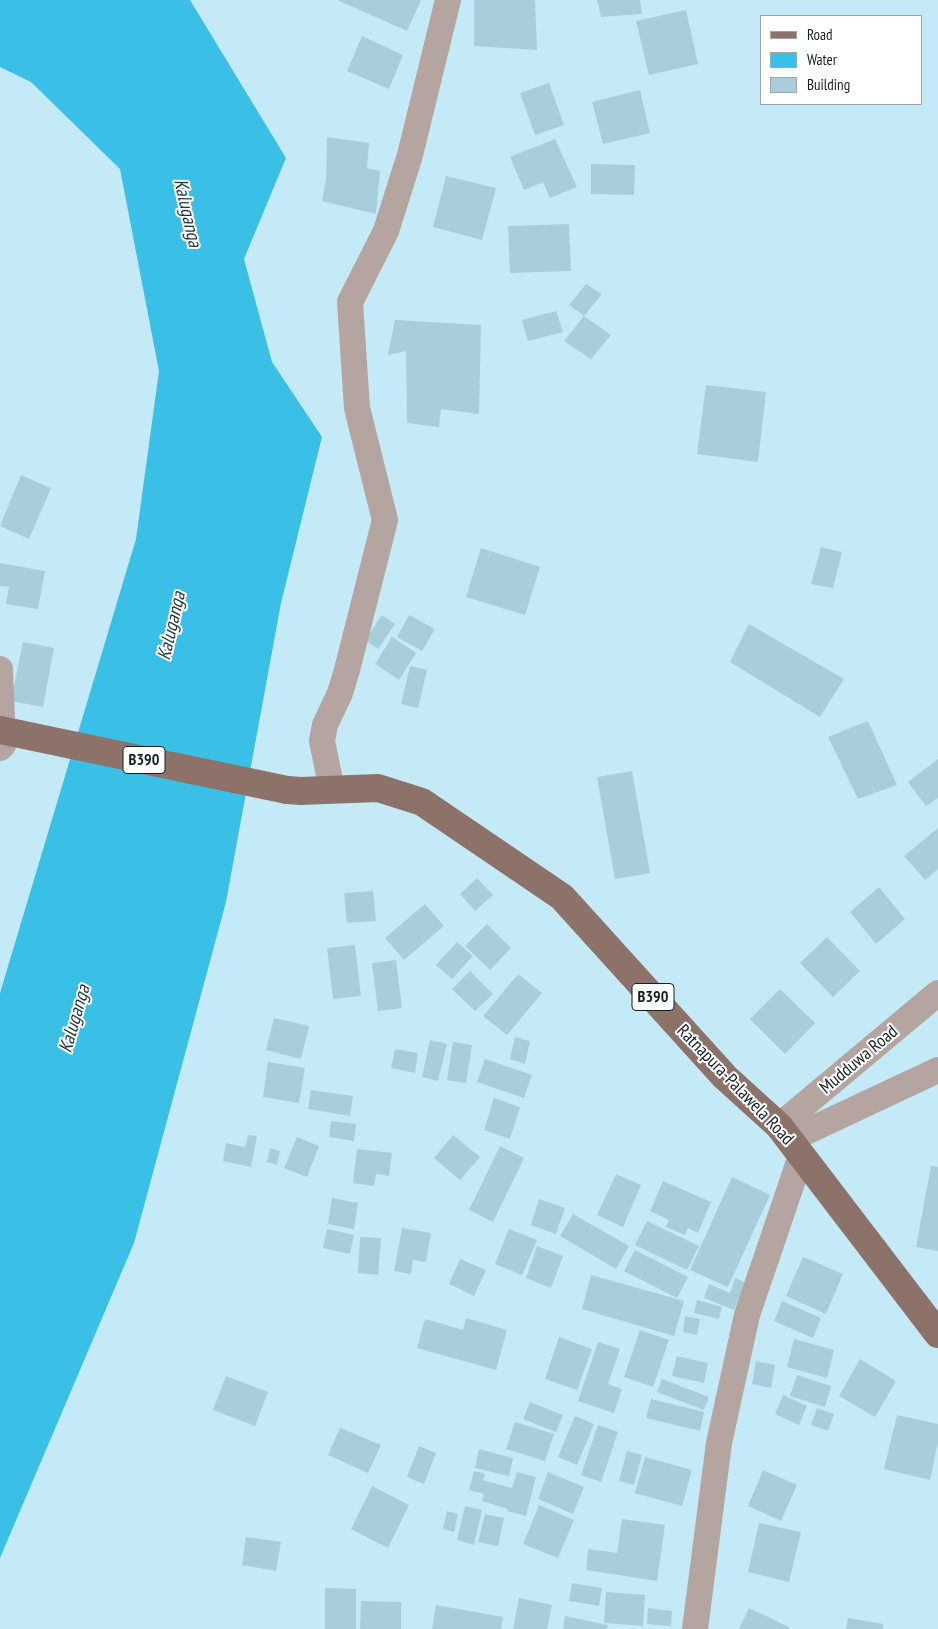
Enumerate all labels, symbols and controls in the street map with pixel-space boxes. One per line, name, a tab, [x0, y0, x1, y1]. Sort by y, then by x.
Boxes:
legend	[760, 15, 923, 105]
text: Road	[807, 25, 833, 44]
text: Water	[807, 50, 837, 69]
text: Building	[807, 75, 850, 94]
water label: Kaluganga	[168, 177, 206, 249]
water label: Kaluganga	[153, 590, 191, 662]
road number: B390	[123, 746, 165, 774]
water label: Kaluganga	[55, 983, 95, 1055]
road number: B390	[632, 984, 674, 1010]
street label: Ratnapura-Palawela Road	[672, 1020, 798, 1150]
street label: Mudduwa Road	[816, 1021, 902, 1099]

